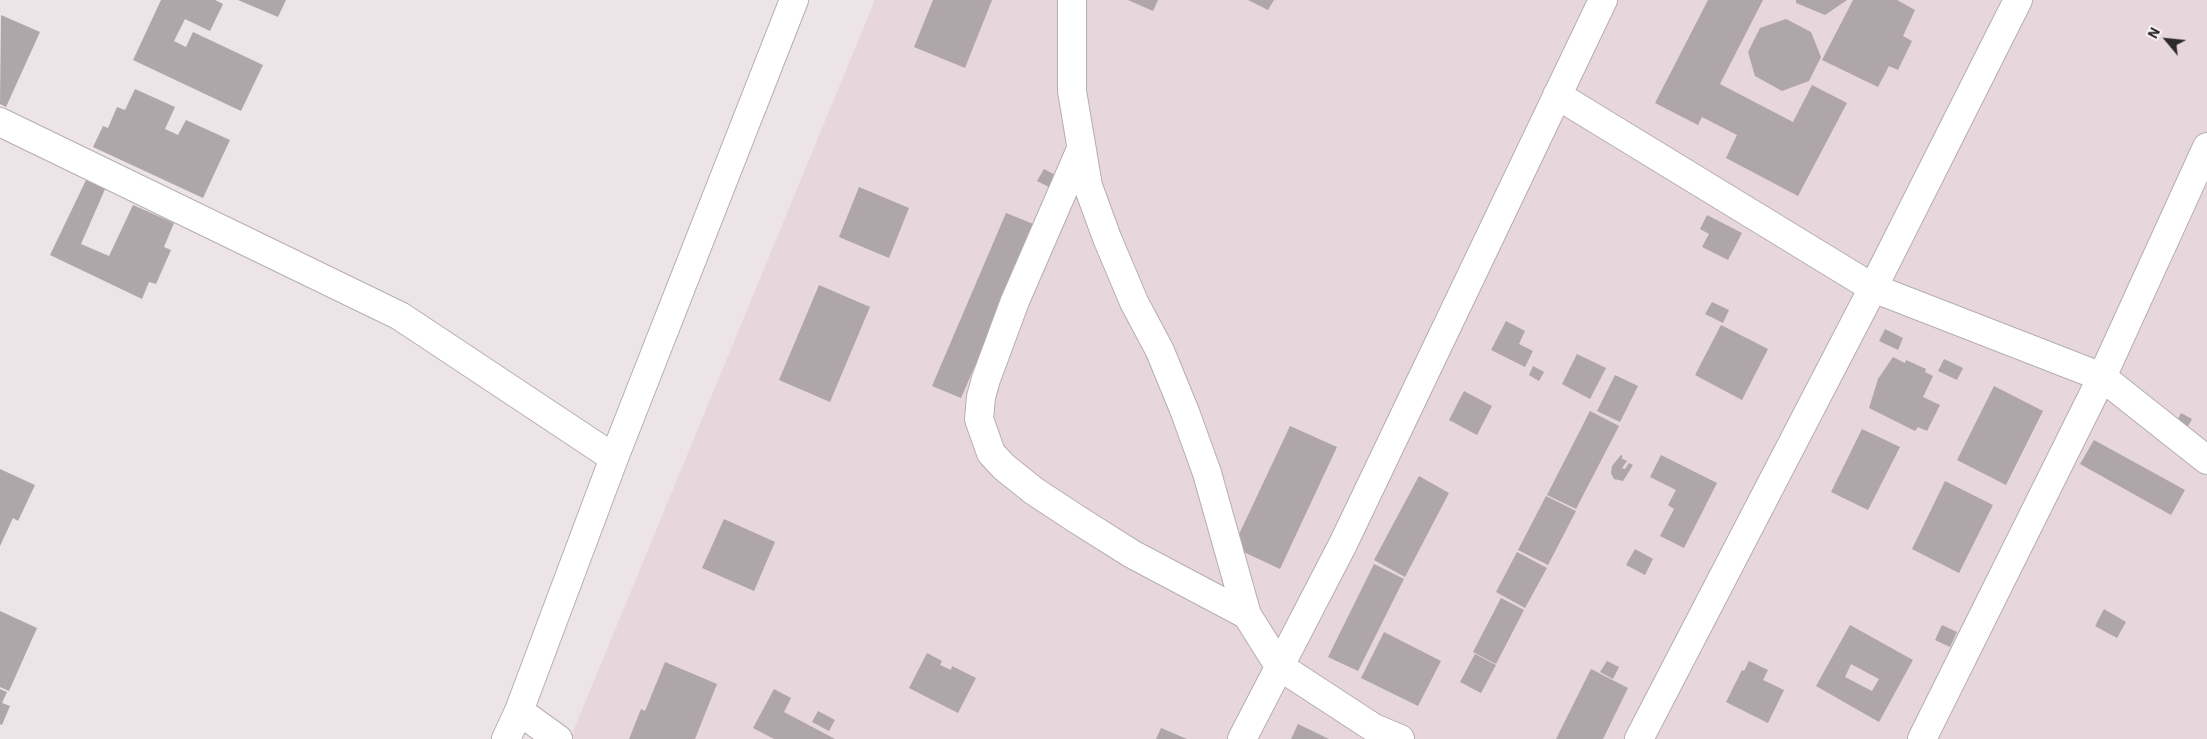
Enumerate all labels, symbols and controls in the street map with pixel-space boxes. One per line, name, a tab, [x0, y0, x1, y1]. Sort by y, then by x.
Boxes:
north arrow	[2142, 15, 2192, 65]
text: N	[2143, 24, 2164, 42]

